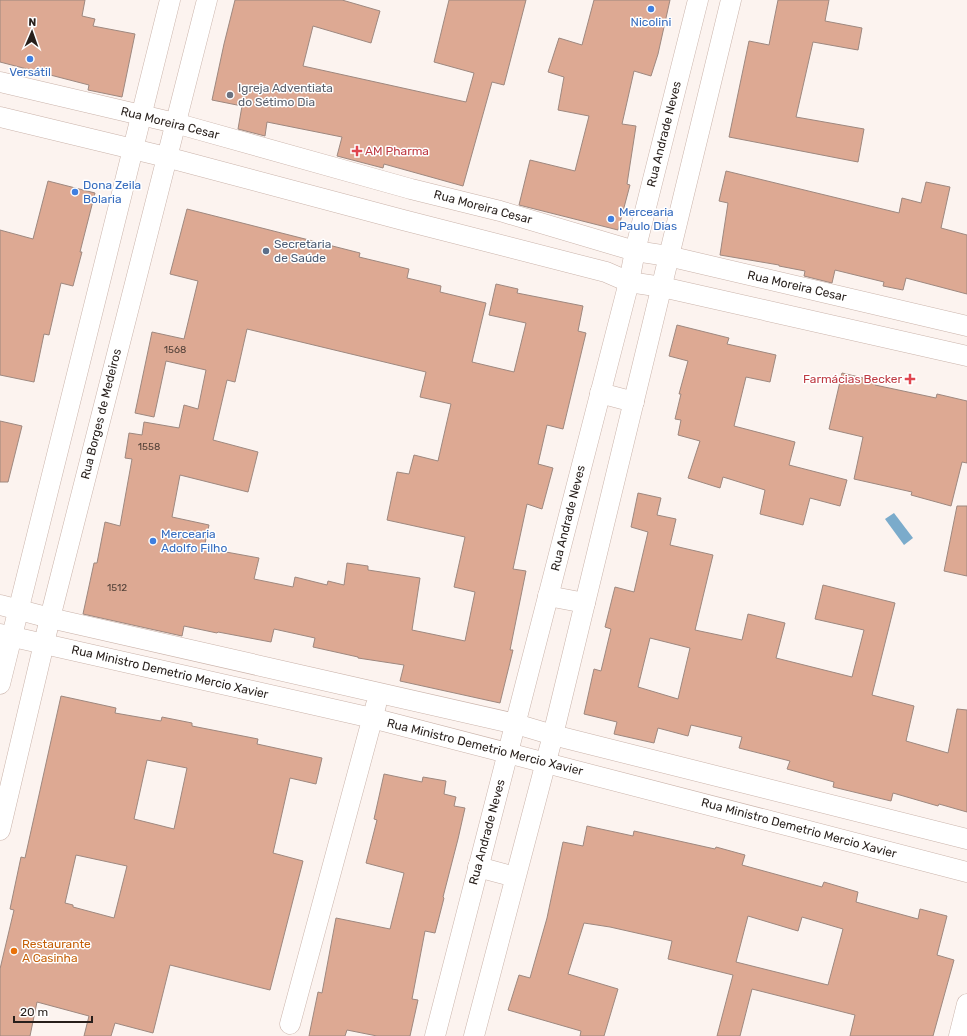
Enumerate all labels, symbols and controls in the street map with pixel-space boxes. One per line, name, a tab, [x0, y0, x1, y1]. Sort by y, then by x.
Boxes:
marker: Nicolini	[646, 4, 656, 14]
north arrow	[12, 12, 52, 52]
place label: Nicolini	[631, 15, 671, 29]
text: N	[28, 16, 37, 29]
marker: Versátil	[25, 54, 35, 64]
place label: Versátil	[9, 65, 51, 79]
street label: Rua Andrade Neves	[644, 80, 684, 188]
place label: Igreja Adventiata do Sétimo Dia	[238, 81, 333, 109]
marker: Igreja Adventiata do Sétimo Dia	[225, 90, 235, 100]
street label: Rua Moreira Cesar	[119, 104, 221, 142]
place label: AM Pharma	[365, 144, 429, 158]
marker: AM Pharma	[352, 146, 362, 156]
place label: Dona Zeila Bolaria	[83, 178, 141, 206]
marker: Dona Zeila Bolaria	[70, 187, 80, 197]
street label: Rua Moreira Cesar	[432, 187, 534, 227]
place label: Mercearia Paulo Dias	[619, 205, 677, 233]
marker: Mercearia Paulo Dias	[606, 214, 616, 224]
place label: Secretaria de Saúde	[274, 237, 331, 265]
marker: Secretaria de Saúde	[261, 246, 271, 256]
street label: Rua Moreira Cesar	[746, 268, 848, 304]
house number: 1568	[164, 344, 186, 356]
street label: Rua Borges de Medeiros	[78, 347, 124, 481]
place label: Farmácias Becker	[803, 372, 902, 386]
marker: Farmácias Becker	[905, 374, 915, 384]
house number: 1558	[138, 441, 160, 453]
street label: Rua Andrade Neves	[548, 464, 588, 572]
place label: Mercearia Adolfo Filho	[161, 527, 227, 555]
marker: Mercearia Adolfo Filho	[148, 536, 158, 546]
house number: 1512	[107, 582, 127, 594]
street label: Rua Ministro Demetrio Mercio Xavier	[70, 643, 270, 702]
street label: Rua Ministro Demetrio Mercio Xavier	[385, 716, 585, 778]
street label: Rua Andrade Neves	[466, 778, 508, 886]
street label: Rua Ministro Demetrio Mercio Xavier	[700, 795, 899, 861]
place label: Restaurante A Casinha	[22, 937, 91, 965]
marker: Restaurante A Casinha	[9, 946, 19, 956]
scale bar	[14, 998, 92, 1024]
text: 20 m	[20, 1005, 48, 1019]

